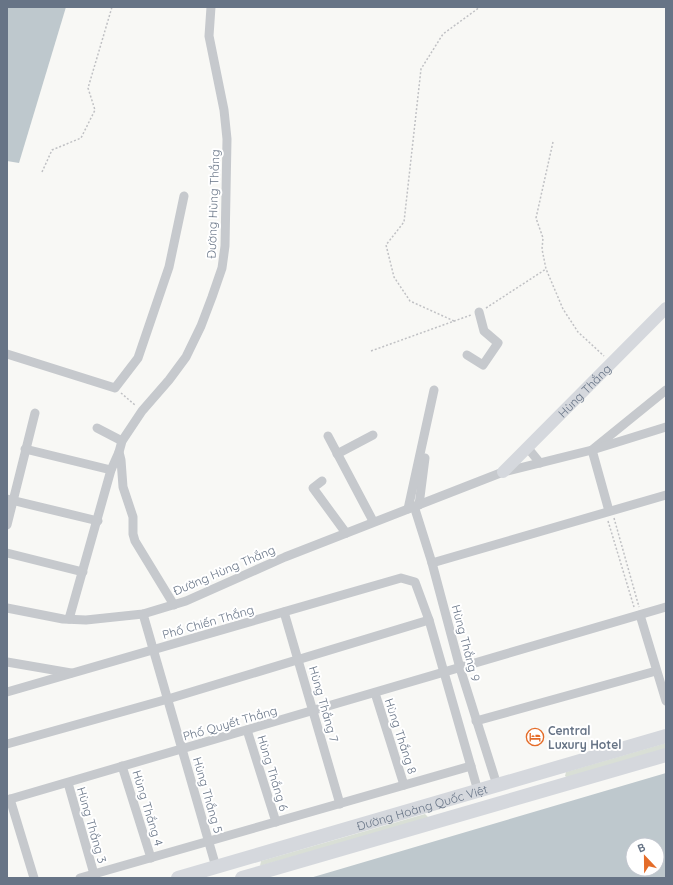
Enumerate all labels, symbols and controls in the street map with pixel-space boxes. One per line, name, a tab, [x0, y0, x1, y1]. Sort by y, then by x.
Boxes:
street label: Đường Hùng Thắng	[204, 149, 222, 259]
street label: Hùng Thắng	[554, 361, 614, 420]
street label: Đường Hùng Thắng	[171, 542, 277, 598]
street label: Phố Chiến Thắng	[161, 602, 255, 642]
street label: Hùng Thắng 9	[449, 603, 484, 683]
street label: Hùng Thắng 7	[306, 664, 342, 744]
street label: Hùng Thắng 8	[382, 696, 420, 776]
street label: Phố Quyết Thắng	[181, 702, 279, 744]
place label: Central Luxury Hotel	[548, 723, 622, 752]
hotel icon: Central Luxury Hotel	[525, 727, 545, 747]
street label: Hùng Thắng 6	[254, 733, 292, 813]
street label: Hùng Thắng 5	[190, 755, 226, 835]
street label: Hùng Thắng 4	[129, 768, 167, 848]
street label: Đường Hoàng Quốc Việt	[355, 781, 489, 833]
street label: Hùng Thắng 3	[74, 785, 110, 865]
north arrow	[625, 837, 665, 877]
text: B	[635, 840, 647, 856]

